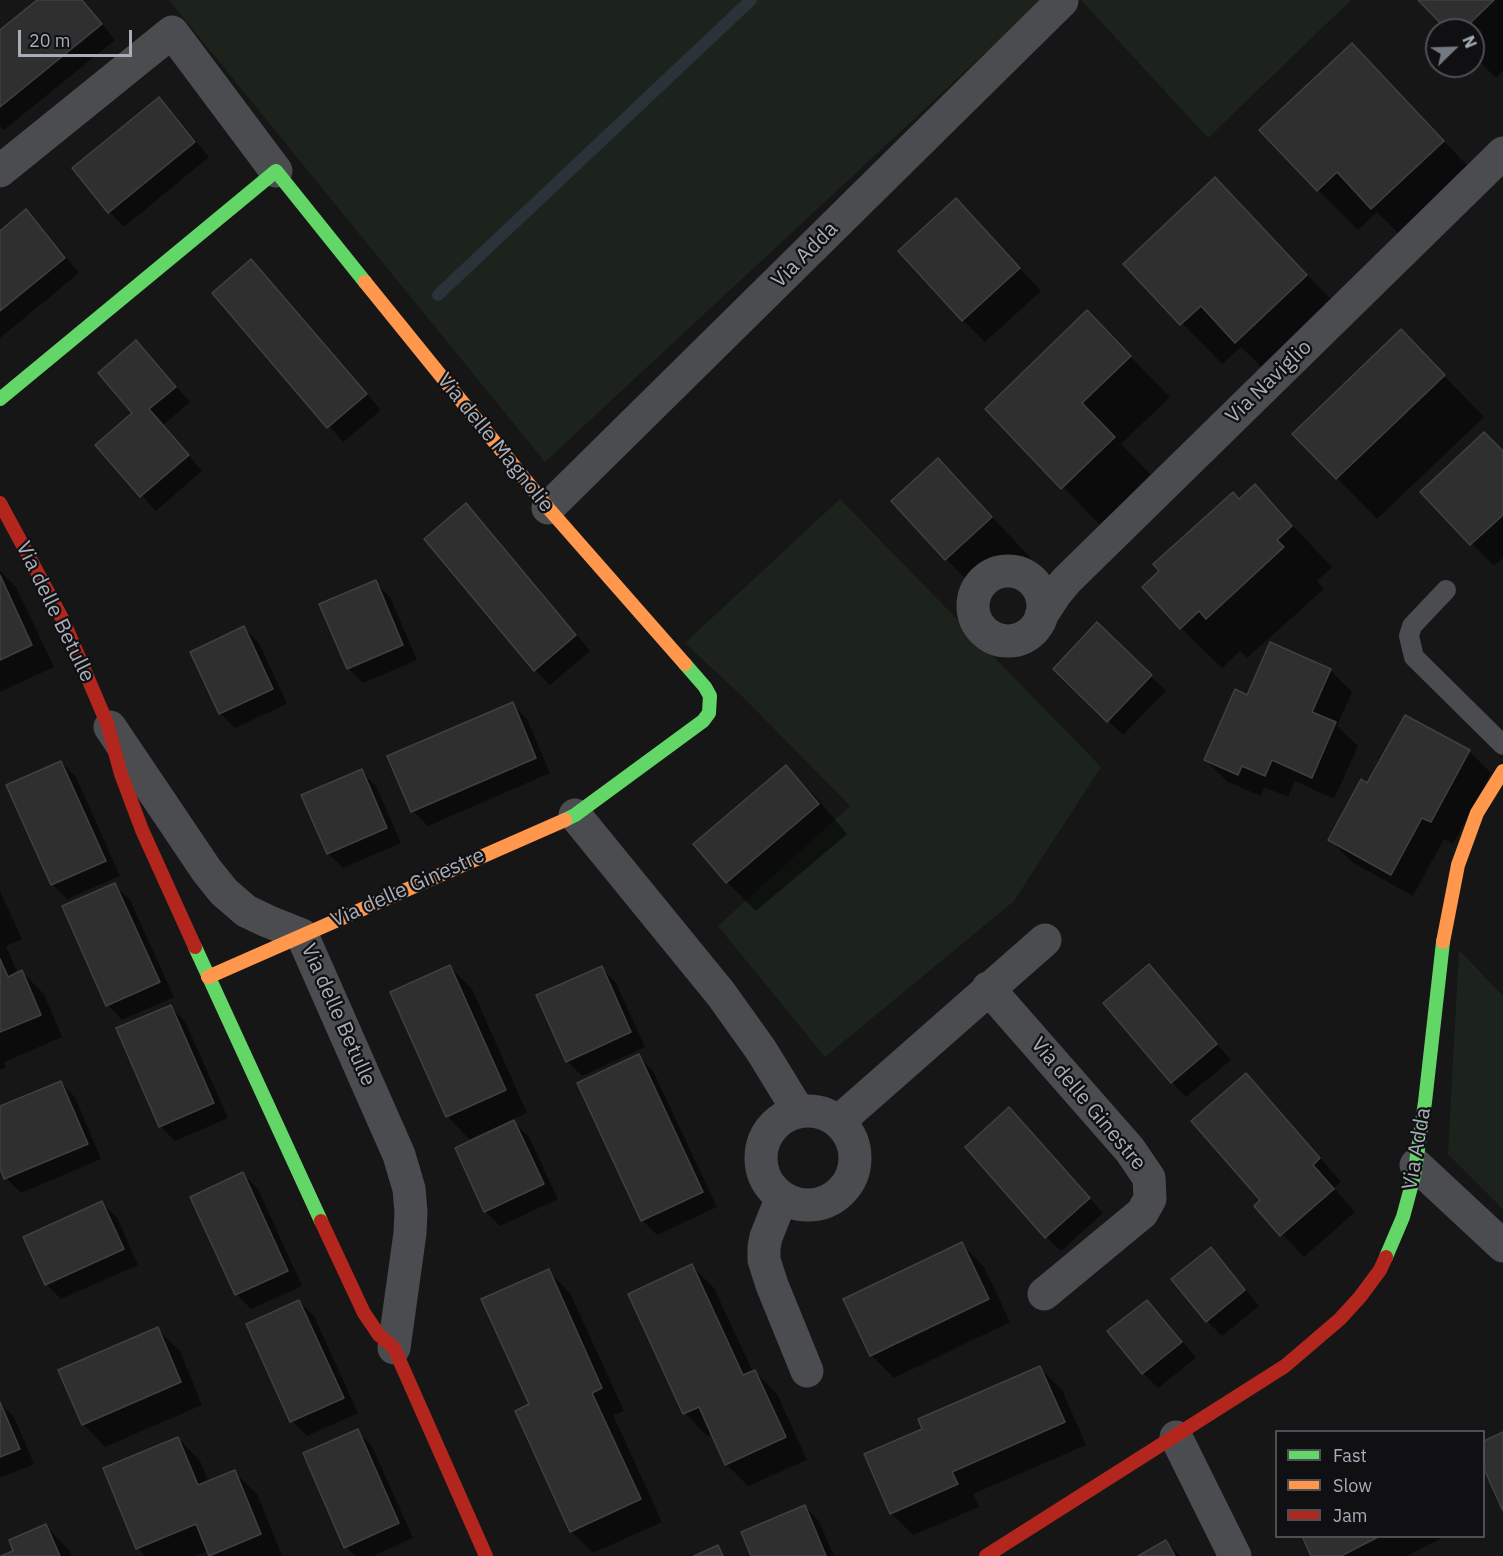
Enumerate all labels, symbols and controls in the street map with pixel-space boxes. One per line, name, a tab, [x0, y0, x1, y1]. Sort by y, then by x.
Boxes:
scale bar	[21, 18, 135, 56]
north arrow	[1425, 18, 1485, 78]
text: 20 m	[29, 29, 71, 52]
text: N	[1458, 33, 1481, 51]
street label: Via Adda	[767, 217, 843, 293]
street label: Via Naviglio	[1221, 335, 1317, 429]
street label: Via delle Magnolie	[431, 369, 559, 517]
street label: Via delle Betulle	[10, 538, 100, 686]
street label: Via delle Ginestre	[327, 843, 489, 933]
street label: Via delle Betulle	[295, 940, 381, 1090]
street label: Via delle Ginestre	[1025, 1032, 1151, 1176]
street label: Via Adda	[1397, 1106, 1437, 1192]
legend	[1275, 1430, 1485, 1538]
text: Fast	[1333, 1444, 1367, 1467]
text: Slow	[1333, 1474, 1372, 1497]
text: Jam	[1333, 1504, 1368, 1527]

